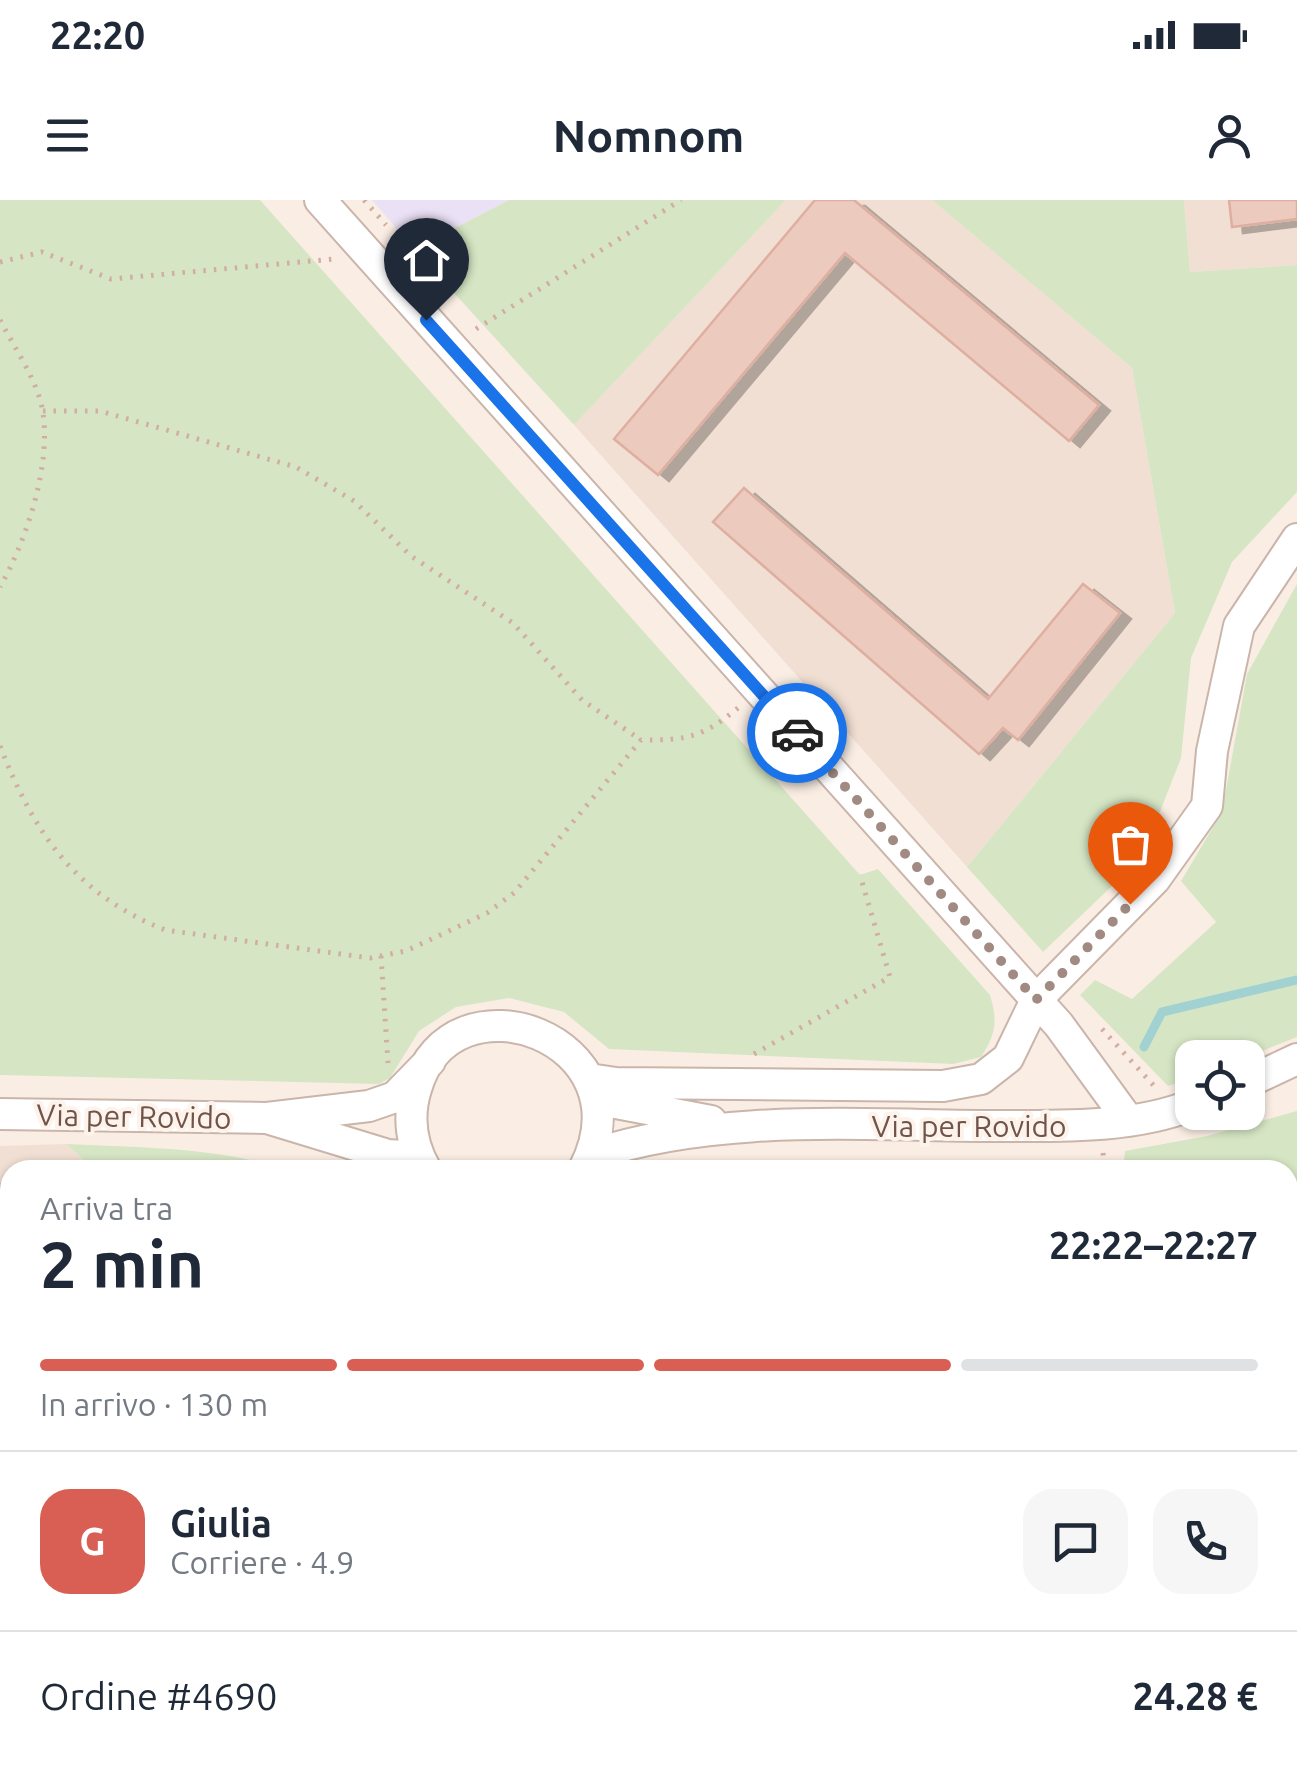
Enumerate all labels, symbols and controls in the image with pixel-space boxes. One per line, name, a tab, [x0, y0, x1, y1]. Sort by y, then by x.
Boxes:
text: 22:20	[50, 14, 145, 56]
icon: menu	[40, 108, 95, 163]
icon: person	[1202, 108, 1257, 163]
text: Nomnom	[553, 110, 744, 161]
pin	[384, 218, 469, 321]
icon: home	[399, 233, 454, 288]
courier	[747, 683, 847, 783]
icon: car	[770, 706, 825, 761]
pin	[1088, 802, 1173, 905]
icon: bag	[1103, 817, 1158, 872]
map controls	[1175, 1040, 1265, 1130]
button: locate	[1175, 1040, 1265, 1130]
street label: Via per Rovido	[36, 1097, 232, 1135]
street label: Via per Rovido	[871, 1109, 1067, 1143]
text: Arriva tra	[40, 1190, 173, 1226]
text: 22:22–22:27	[1049, 1224, 1258, 1266]
text: 2 min	[40, 1227, 204, 1300]
text: In arrivo · 130 m	[40, 1386, 268, 1422]
button: chat	[1023, 1489, 1128, 1594]
button: phone	[1153, 1489, 1258, 1594]
text: Giulia	[170, 1502, 272, 1544]
text: G	[79, 1520, 106, 1562]
text: Corriere · 4.9	[170, 1544, 354, 1580]
text: Ordine #4690	[40, 1675, 277, 1717]
text: 24.28 €	[1132, 1675, 1258, 1717]

